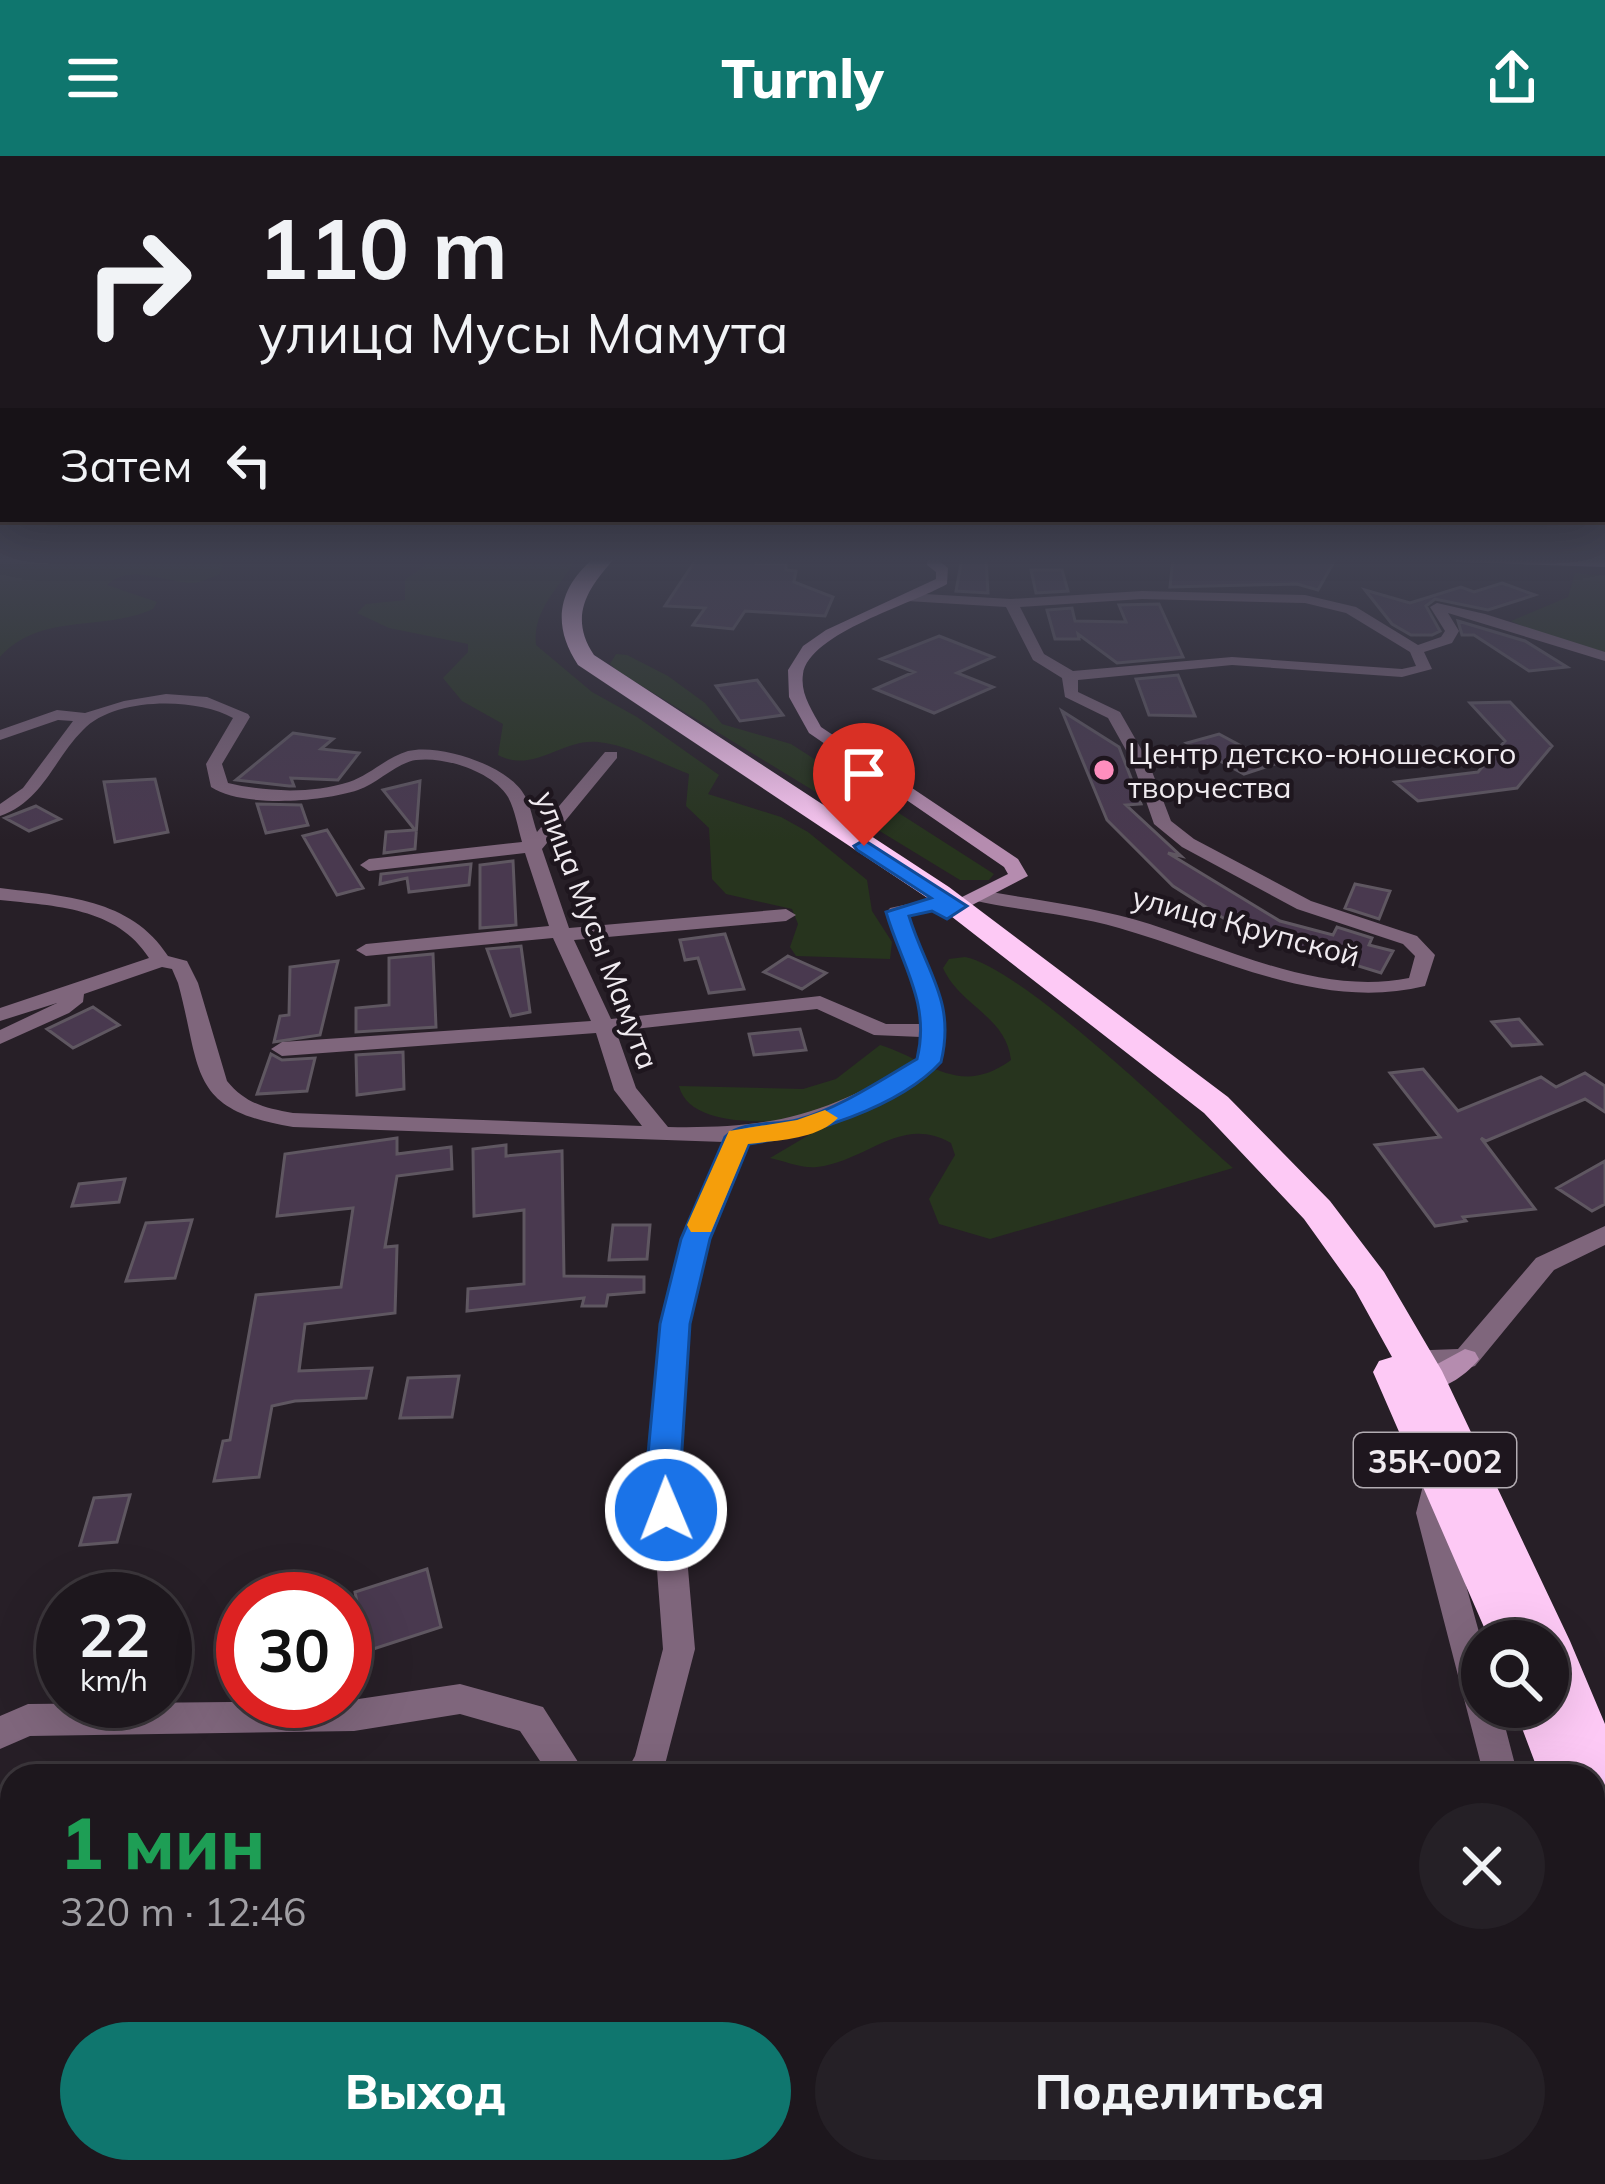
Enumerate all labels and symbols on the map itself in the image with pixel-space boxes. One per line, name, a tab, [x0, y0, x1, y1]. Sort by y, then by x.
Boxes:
pin	[813, 723, 915, 846]
place label: Центр детско-юношеского творчества	[1128, 734, 1517, 806]
marker: Центр детско-юношеского творчества	[1091, 757, 1117, 783]
street label: улица Мусы Мамута	[526, 786, 668, 1074]
street label: улица Крупской	[1128, 877, 1364, 975]
road number: 35К-002	[1354, 1433, 1516, 1487]
position arrow	[603, 1447, 729, 1573]
speed limit sign: 30	[216, 1572, 372, 1728]

